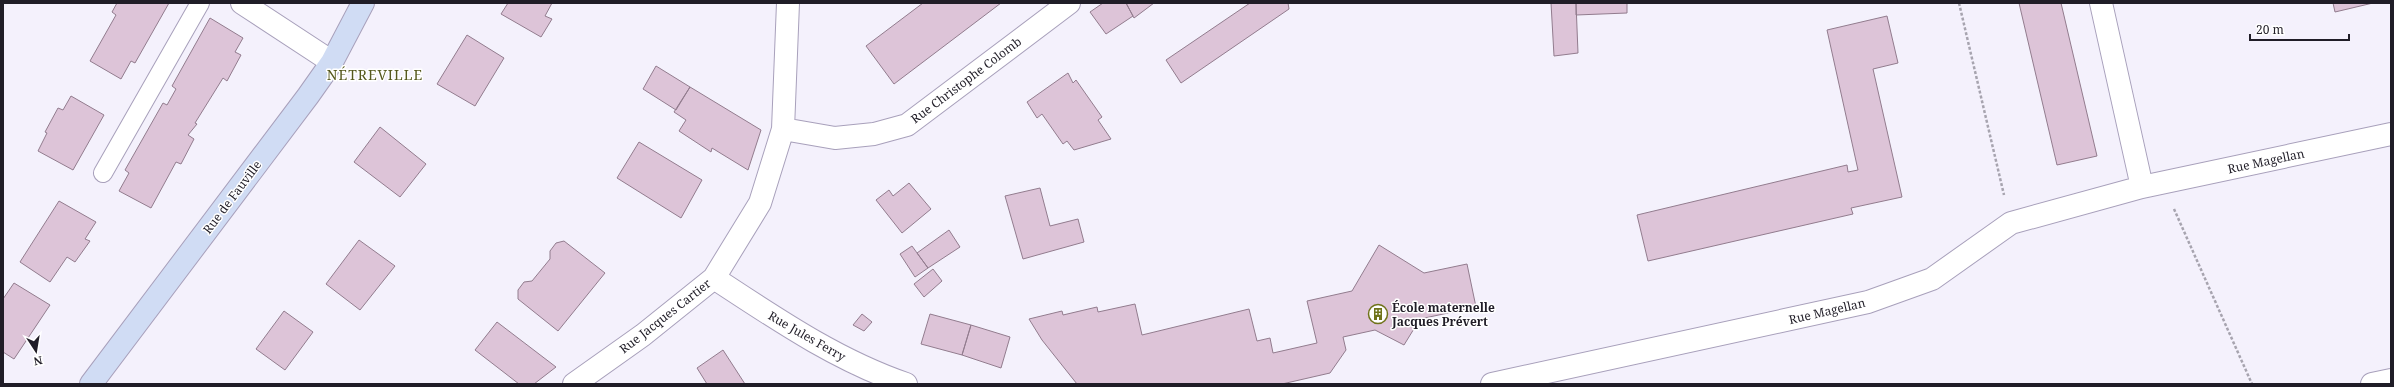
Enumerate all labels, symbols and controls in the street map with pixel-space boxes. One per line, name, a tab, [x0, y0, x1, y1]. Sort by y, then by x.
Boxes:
scale bar	[2250, 16, 2349, 42]
text: 20 m	[2256, 21, 2284, 38]
street label: Rue Christophe Colomb	[907, 33, 1025, 127]
district label: NÉTREVILLE	[327, 65, 423, 84]
street label: Rue Magellan	[2226, 145, 2306, 177]
street label: Rue de Fauville	[199, 157, 265, 237]
street label: Rue Jacques Cartier	[616, 275, 715, 357]
street label: Rue Magellan	[1787, 294, 1867, 328]
place label: École maternelle Jacques Prévert	[1391, 299, 1495, 330]
building icon: École maternelle Jacques Prévert	[1367, 303, 1389, 325]
street label: Rue Jules Ferry	[765, 307, 849, 365]
north arrow	[16, 331, 56, 371]
text: N	[32, 353, 44, 370]

